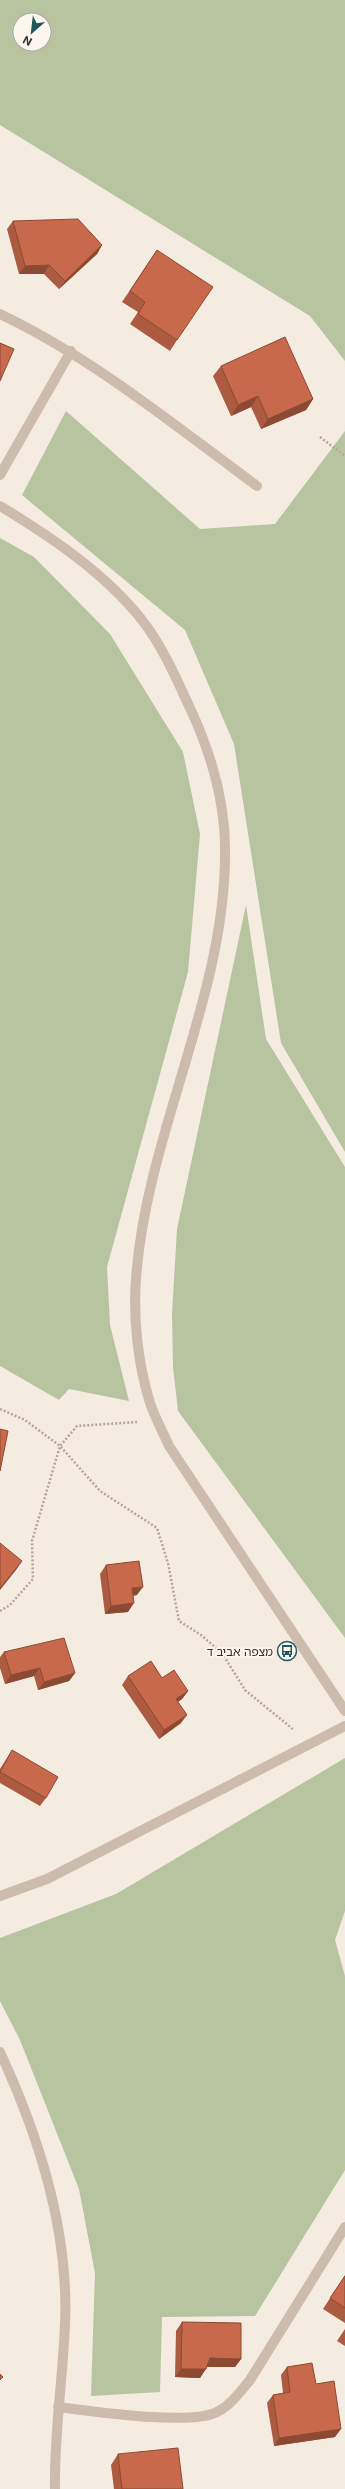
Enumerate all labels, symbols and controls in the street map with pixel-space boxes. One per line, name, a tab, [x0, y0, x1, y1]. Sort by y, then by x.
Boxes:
north arrow	[12, 12, 52, 52]
text: N	[20, 33, 34, 49]
bus stop icon: מצפה אביב ד	[276, 1640, 298, 1662]
place label: מצפה אביב ד	[207, 1644, 273, 1659]

